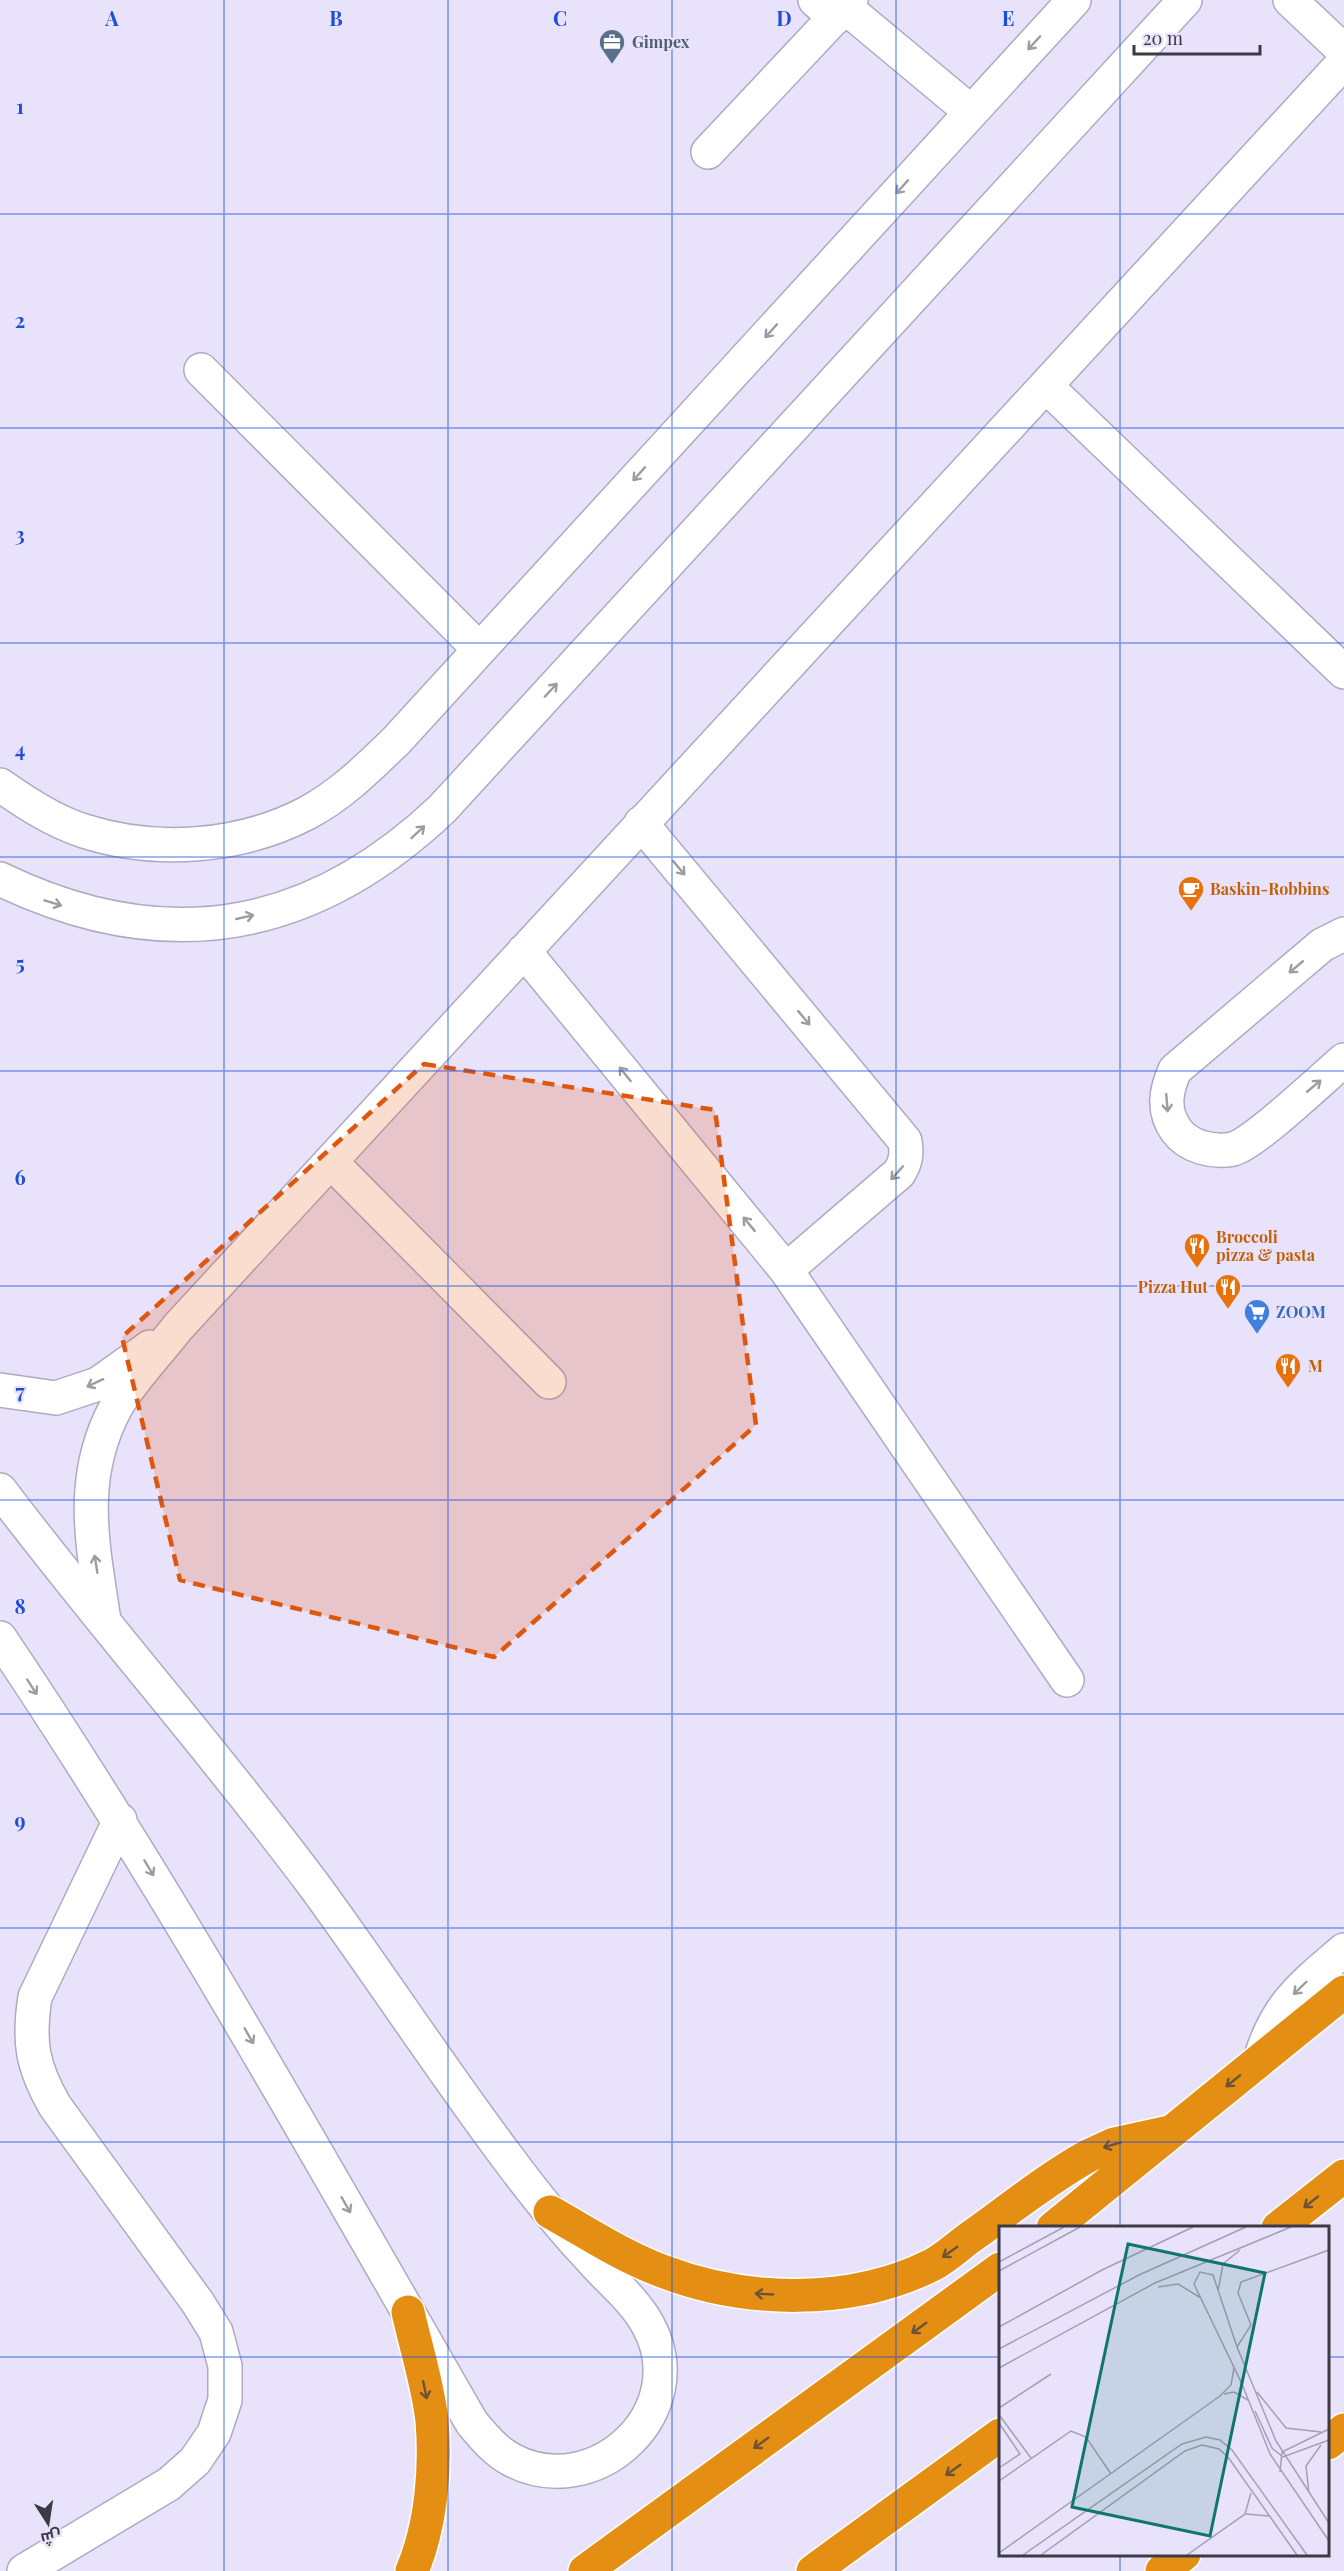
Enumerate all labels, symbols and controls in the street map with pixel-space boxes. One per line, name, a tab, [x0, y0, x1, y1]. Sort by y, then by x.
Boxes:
text: A	[104, 4, 119, 31]
text: B	[329, 4, 343, 31]
text: C	[553, 4, 567, 31]
text: D	[776, 4, 792, 31]
text: E	[1002, 4, 1014, 31]
scale bar	[1134, 18, 1260, 56]
text: 20 m	[1143, 26, 1183, 50]
office icon: Gimpex	[597, 27, 627, 65]
place label: Gimpex	[632, 31, 690, 52]
one-way arrow	[1027, 35, 1041, 50]
text: 1	[16, 92, 24, 119]
one-way arrow	[896, 179, 910, 194]
text: 2	[15, 306, 25, 333]
one-way arrow	[764, 323, 778, 338]
one-way arrow	[632, 467, 646, 482]
text: 3	[15, 520, 25, 547]
one-way arrow	[544, 683, 558, 698]
text: 4	[15, 735, 25, 762]
one-way arrow	[410, 825, 425, 839]
one-way arrow	[672, 860, 685, 876]
cafe icon: Baskin-Robbins	[1176, 874, 1206, 912]
place label: Baskin-Robbins	[1210, 878, 1329, 899]
one-way arrow	[43, 898, 62, 909]
one-way arrow	[236, 911, 255, 923]
text: 5	[15, 949, 25, 976]
one-way arrow	[1288, 960, 1304, 973]
one-way arrow	[797, 1010, 810, 1026]
one-way arrow	[618, 1067, 632, 1082]
one-way arrow	[1306, 1079, 1321, 1093]
one-way arrow	[1162, 1093, 1173, 1113]
text: 6	[14, 1163, 26, 1190]
one-way arrow	[890, 1166, 904, 1181]
one-way arrow	[742, 1217, 755, 1233]
place label: Broccoli pizza & pasta	[1216, 1226, 1316, 1265]
restaurant icon: Broccoli pizza & pasta	[1182, 1231, 1212, 1269]
restaurant icon: Pizza Hut	[1213, 1272, 1243, 1310]
place label: Pizza Hut	[1138, 1276, 1208, 1297]
supermarket icon: ZOOM	[1242, 1297, 1272, 1335]
place label: ZOOM	[1276, 1301, 1326, 1322]
restaurant icon: M	[1273, 1351, 1303, 1389]
place label: M	[1308, 1355, 1323, 1376]
text: 7	[15, 1377, 25, 1404]
one-way arrow	[86, 1378, 104, 1390]
one-way arrow	[90, 1555, 101, 1574]
text: 8	[14, 1592, 26, 1619]
one-way arrow	[26, 1678, 38, 1694]
text: 9	[14, 1806, 26, 1833]
one-way arrow	[144, 1859, 156, 1876]
one-way arrow	[1293, 1981, 1308, 1995]
one-way arrow	[243, 2027, 255, 2044]
one-way arrow	[1225, 2075, 1241, 2088]
one-way arrow	[1103, 2140, 1122, 2151]
one-way arrow	[1303, 2195, 1319, 2208]
one-way arrow	[341, 2196, 353, 2213]
inset map	[999, 2226, 1329, 2556]
one-way arrow	[943, 2246, 959, 2258]
one-way arrow	[754, 2288, 774, 2299]
one-way arrow	[912, 2322, 928, 2335]
one-way arrow	[420, 2380, 432, 2399]
one-way arrow	[754, 2437, 770, 2449]
one-way arrow	[946, 2463, 962, 2476]
north arrow	[18, 2493, 78, 2553]
text: ش	[39, 2526, 63, 2551]

